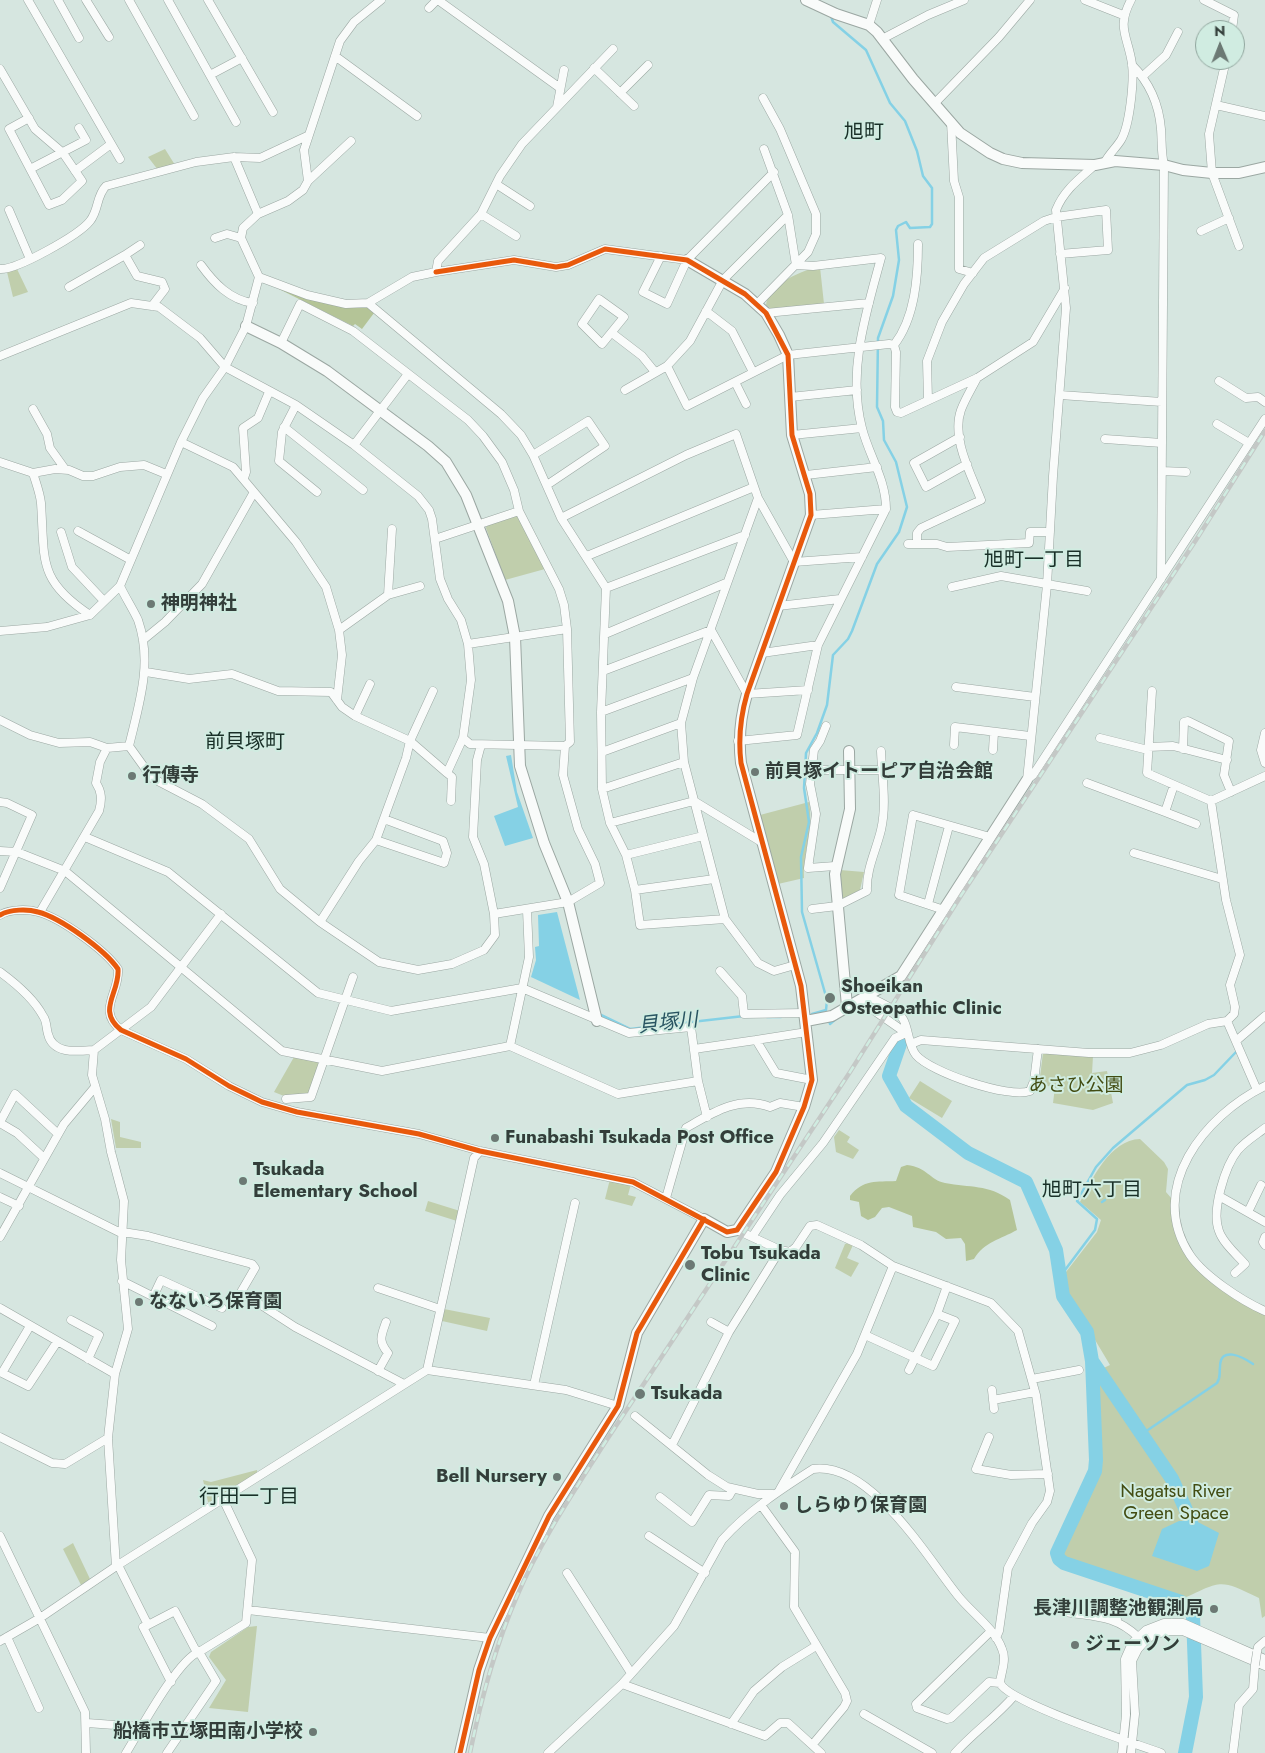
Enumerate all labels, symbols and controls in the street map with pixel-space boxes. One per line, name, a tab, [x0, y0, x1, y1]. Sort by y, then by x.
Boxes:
north arrow	[1195, 20, 1245, 70]
text: N	[1214, 21, 1225, 41]
district label: 旭町	[844, 121, 884, 145]
district label: 旭町一丁目	[984, 549, 1084, 573]
place label: 神明神社	[161, 593, 237, 615]
marker: 神明神社	[145, 598, 157, 610]
district label: 前貝塚町	[205, 731, 285, 755]
place label: 前貝塚イトーピア自治会館	[765, 761, 993, 783]
place label: 行傳寺	[142, 765, 199, 787]
marker: 前貝塚イトーピア自治会館	[749, 766, 761, 778]
marker: 行傳寺	[126, 770, 138, 782]
place label: Shoeikan Osteopathic Clinic	[841, 976, 1002, 1020]
marker: Shoeikan Osteopathic Clinic	[823, 991, 837, 1005]
water label: 貝塚川	[637, 1009, 699, 1039]
park label: あさひ公園	[1029, 1075, 1123, 1097]
place label: Funabashi Tsukada Post Office	[505, 1127, 774, 1149]
marker: Funabashi Tsukada Post Office	[489, 1132, 501, 1144]
place label: Tsukada Elementary School	[253, 1159, 418, 1203]
marker: Tsukada Elementary School	[237, 1175, 249, 1187]
district label: 旭町六丁目	[1042, 1179, 1142, 1203]
place label: Tobu Tsukada Clinic	[701, 1243, 821, 1287]
marker: Tobu Tsukada Clinic	[683, 1258, 697, 1272]
place label: なないろ保育園	[149, 1291, 282, 1313]
marker: なないろ保育園	[133, 1296, 145, 1308]
place label: Tsukada	[651, 1383, 723, 1405]
marker: Tsukada	[633, 1387, 647, 1401]
place label: Bell Nursery	[436, 1466, 547, 1488]
marker: Bell Nursery	[551, 1471, 563, 1483]
park label: Nagatsu River Green Space	[1120, 1481, 1232, 1525]
district label: 行田一丁目	[199, 1486, 299, 1510]
place label: しらゆり保育園	[794, 1495, 927, 1517]
marker: しらゆり保育園	[778, 1500, 790, 1512]
place label: 長津川調整池観測局	[1033, 1598, 1204, 1620]
marker: 長津川調整池観測局	[1208, 1603, 1220, 1615]
place label: ジェーソン	[1085, 1634, 1180, 1656]
marker: ジェーソン	[1069, 1639, 1081, 1651]
place label: 船橋市立塚田南小学校	[113, 1721, 303, 1743]
marker: 船橋市立塚田南小学校	[307, 1726, 319, 1738]

